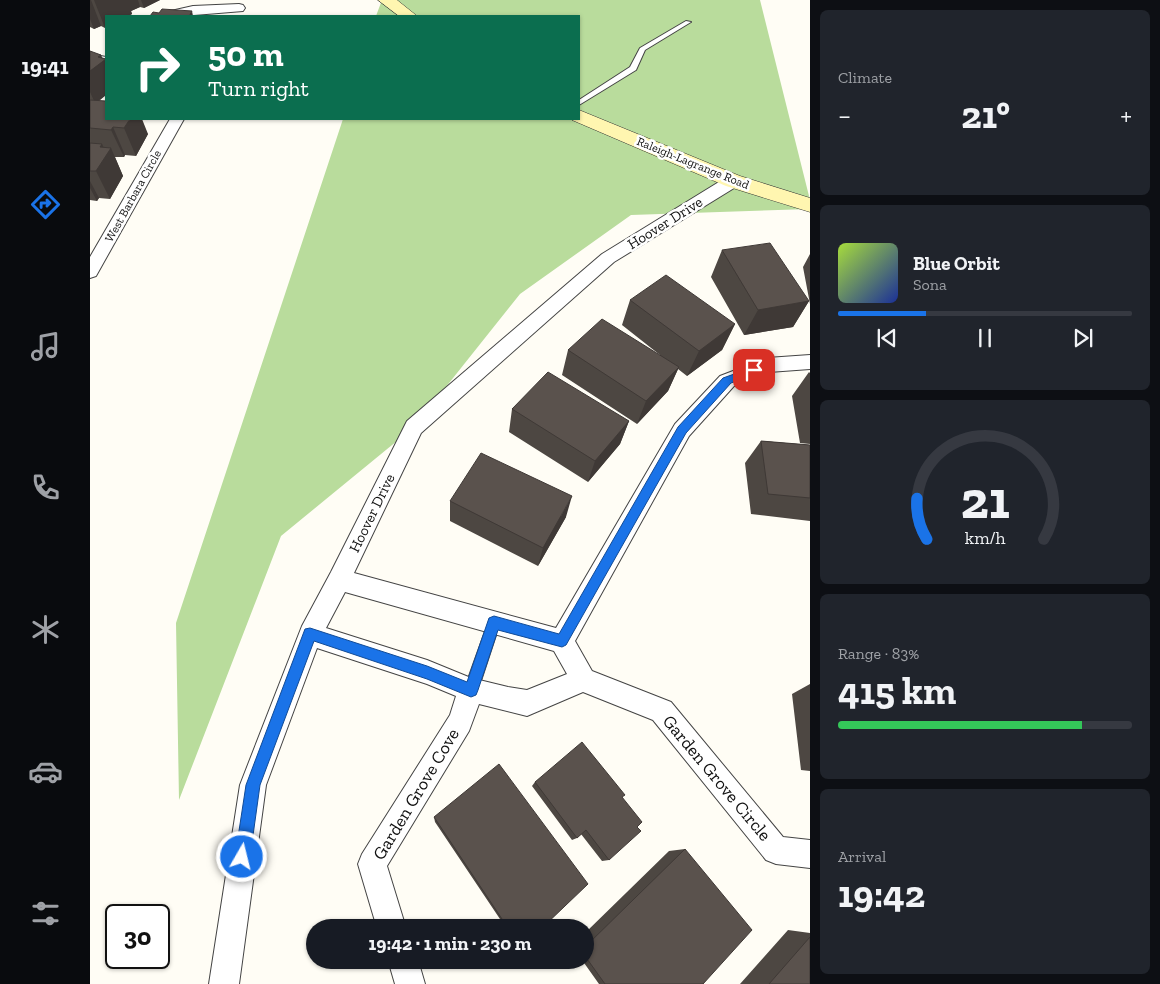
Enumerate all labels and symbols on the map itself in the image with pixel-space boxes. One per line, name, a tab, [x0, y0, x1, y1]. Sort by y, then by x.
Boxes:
street label: Raleigh-Lagrange Road	[635, 134, 752, 192]
street label: West Barbara Circle	[102, 147, 164, 244]
street label: Hoover Drive	[624, 193, 706, 253]
pin	[733, 349, 775, 391]
street label: Hoover Drive	[345, 471, 399, 555]
street label: Garden Grove Circle	[658, 711, 776, 845]
street label: Garden Grove Cove	[368, 724, 464, 864]
position arrow	[215, 830, 267, 882]
speed limit sign: 30	[105, 904, 170, 969]

